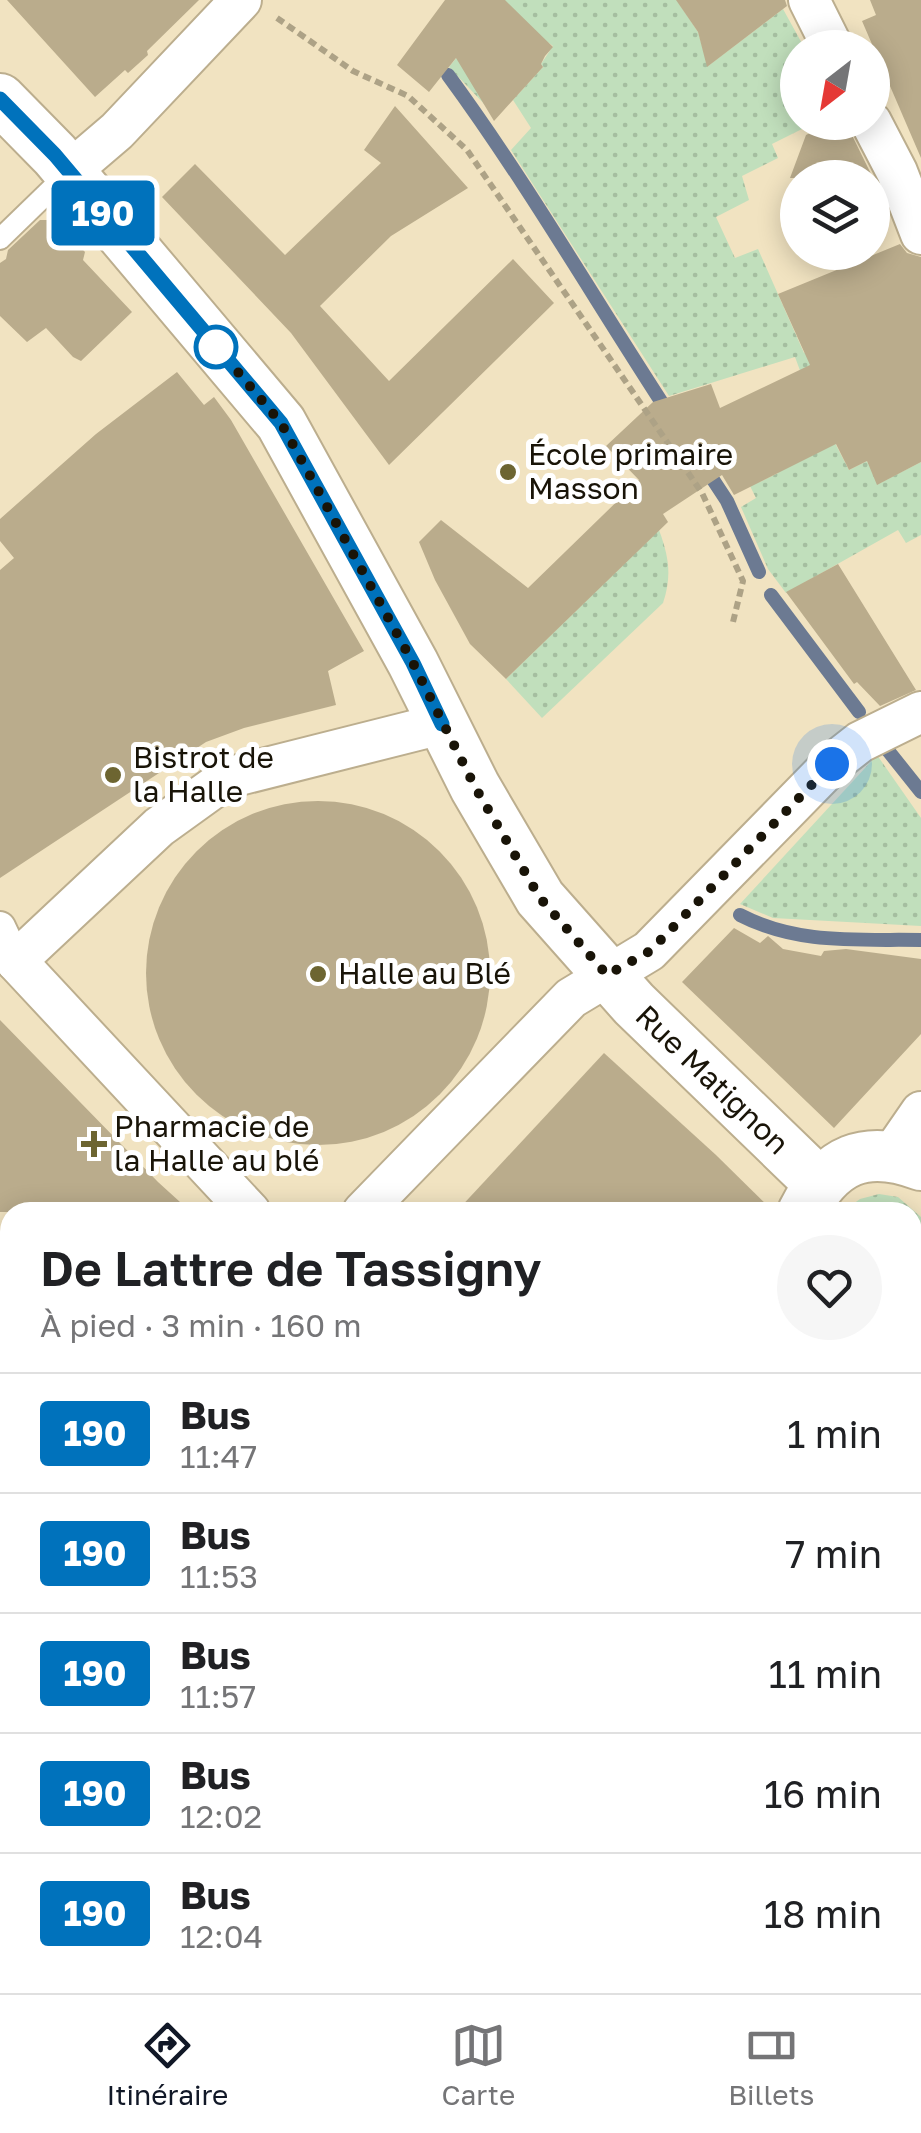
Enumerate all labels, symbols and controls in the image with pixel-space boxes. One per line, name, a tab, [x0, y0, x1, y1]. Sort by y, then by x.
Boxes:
north arrow	[780, 30, 890, 140]
map controls	[780, 30, 890, 270]
button: layers	[780, 160, 890, 270]
line badge: 190	[46, 180, 160, 246]
text: 190	[71, 192, 135, 234]
unlabelled marker	[195, 326, 237, 368]
place label: École primaire Masson	[528, 436, 733, 506]
marker: École primaire Masson	[497, 461, 519, 483]
place label: Bistrot de la Halle	[133, 739, 274, 809]
your location	[807, 739, 857, 789]
marker: Bistrot de la Halle	[102, 764, 124, 786]
place label: Halle au Blé	[338, 955, 511, 991]
marker: Halle au Blé	[307, 963, 329, 985]
street label: Rue Matignon	[629, 997, 797, 1161]
place label: Pharmacie de la Halle au blé	[114, 1108, 319, 1178]
marker: Pharmacie de la Halle au blé	[83, 1133, 105, 1155]
button: heart	[777, 1235, 882, 1340]
text: De Lattre de Tassigny	[40, 1239, 541, 1297]
text: À pied · 3 min · 160 m	[40, 1306, 361, 1344]
text: Bus	[180, 1392, 251, 1437]
text: 1 min	[787, 1411, 882, 1456]
text: 190	[63, 1412, 127, 1454]
text: 11:47	[180, 1437, 257, 1475]
text: Bus	[180, 1512, 251, 1557]
text: 7 min	[785, 1531, 882, 1576]
text: 190	[63, 1532, 127, 1574]
text: 11:53	[180, 1557, 258, 1595]
text: Bus	[180, 1632, 251, 1677]
text: 11 min	[768, 1651, 882, 1696]
text: 190	[63, 1652, 127, 1694]
text: 11:57	[180, 1677, 256, 1715]
text: Bus	[180, 1752, 251, 1797]
text: 16 min	[764, 1771, 882, 1816]
text: 190	[63, 1772, 127, 1814]
text: 12:02	[180, 1797, 262, 1835]
text: Bus	[180, 1872, 251, 1917]
text: 18 min	[764, 1891, 882, 1936]
text: 190	[63, 1892, 127, 1934]
text: 12:04	[180, 1917, 263, 1955]
tab: Itinéraire	[107, 2018, 228, 2111]
tab: Carte	[441, 2018, 515, 2111]
tab: Billets	[728, 2018, 814, 2111]

